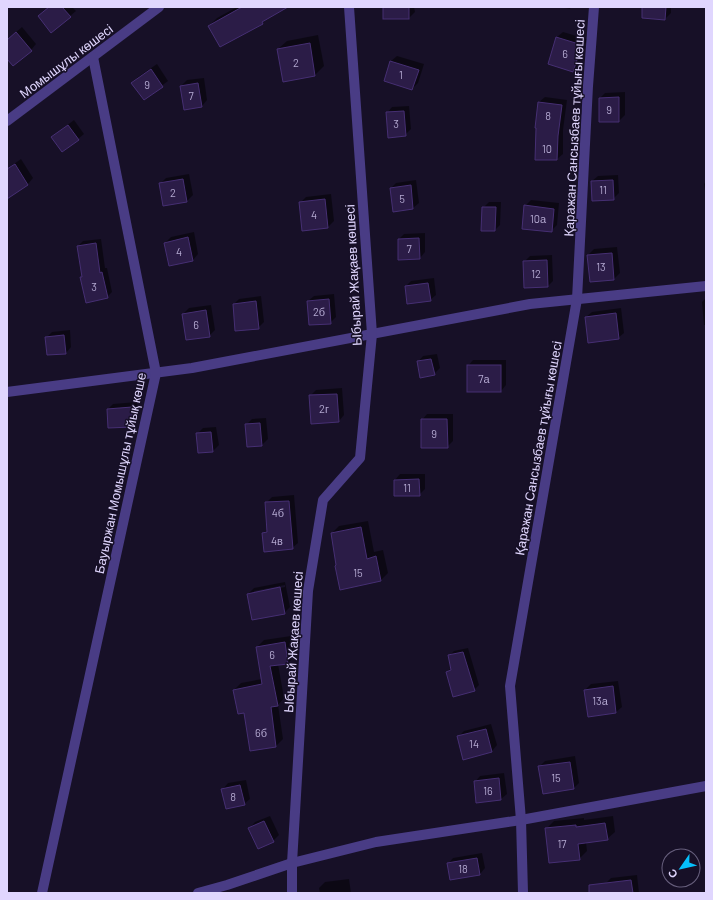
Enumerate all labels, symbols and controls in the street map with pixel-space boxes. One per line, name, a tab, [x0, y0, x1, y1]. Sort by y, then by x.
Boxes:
street label: Қаражан Сансызбаев тұйығы көшесі	[560, 19, 588, 237]
street label: Момышұлы көшесі	[16, 21, 116, 101]
house number: 6	[562, 47, 568, 60]
house number: 2	[293, 56, 299, 69]
house number: 1	[399, 68, 403, 81]
house number: 9	[144, 78, 150, 91]
house number: 7	[188, 89, 194, 102]
house number: 9	[606, 103, 612, 116]
house number: 8	[545, 109, 551, 122]
house number: 3	[393, 117, 399, 130]
house number: 10	[542, 142, 552, 155]
house number: 11	[599, 183, 607, 196]
house number: 2	[170, 186, 176, 199]
house number: 5	[399, 192, 405, 205]
street label: Ыбырай Жақаев көшесі	[341, 204, 365, 346]
house number: 4	[311, 208, 317, 221]
house number: 10а	[530, 212, 547, 225]
house number: 7	[406, 242, 412, 255]
house number: 4	[176, 245, 182, 258]
house number: 13	[596, 260, 606, 273]
house number: 12	[531, 267, 541, 280]
house number: 3	[91, 280, 97, 293]
house number: 2б	[313, 305, 325, 318]
house number: 6	[193, 318, 199, 331]
street label: Қаражан Сансызбаев тұйығы көшесі	[511, 339, 565, 556]
street label: Бауыржан Момышұлы тұйық көше	[91, 371, 149, 575]
house number: 7а	[478, 372, 491, 385]
house number: 2г	[319, 402, 329, 415]
house number: 9	[431, 427, 437, 440]
house number: 11	[403, 481, 411, 494]
house number: 4б	[272, 506, 284, 519]
house number: 4в	[271, 534, 283, 547]
house number: 15	[353, 566, 363, 579]
street label: Ыбырай Жақаев көшесі	[280, 571, 306, 713]
house number: 6	[269, 648, 275, 661]
house number: 13а	[592, 694, 609, 707]
house number: 6б	[255, 726, 267, 739]
house number: 14	[469, 737, 479, 750]
house number: 15	[551, 771, 561, 784]
house number: 16	[483, 784, 493, 797]
house number: 8	[230, 790, 236, 803]
house number: 17	[557, 837, 567, 850]
north arrow	[661, 848, 701, 888]
house number: 18	[458, 862, 468, 875]
text: С	[665, 867, 680, 881]

